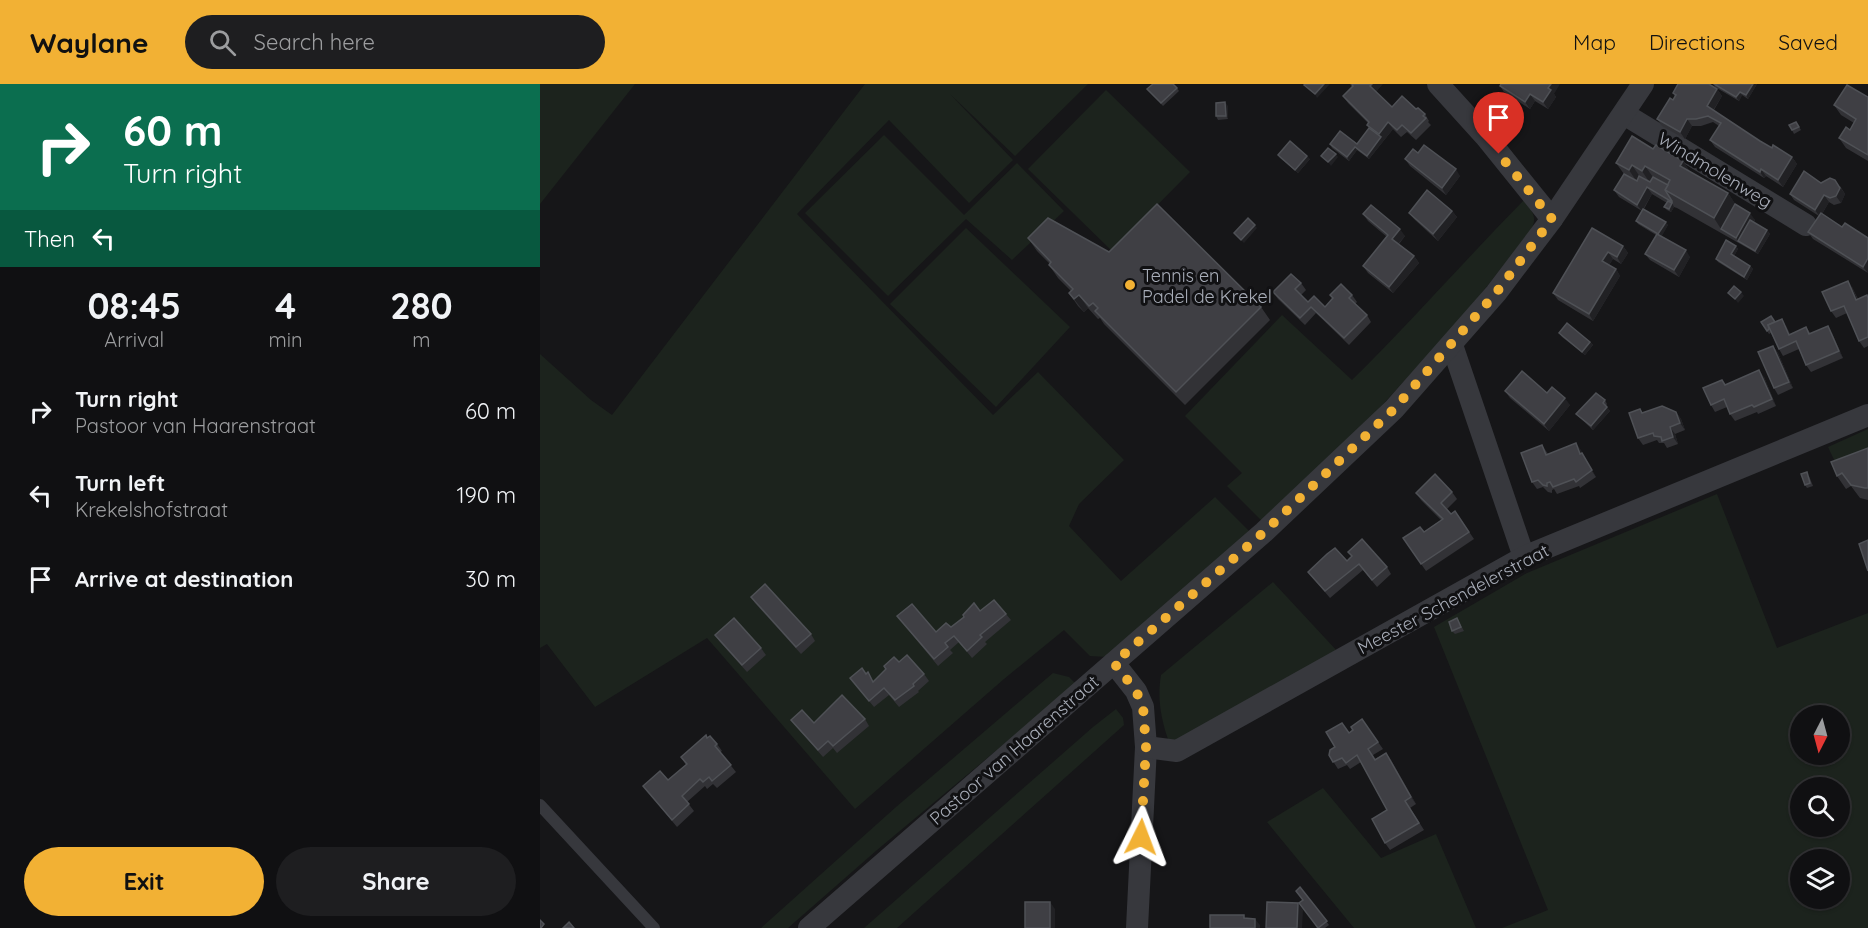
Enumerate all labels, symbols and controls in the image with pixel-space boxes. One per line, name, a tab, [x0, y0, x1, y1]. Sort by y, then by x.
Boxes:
search box	[185, 15, 605, 69]
text: Waylane	[30, 25, 149, 60]
icon: search	[206, 26, 239, 59]
text: Search here	[254, 28, 375, 56]
text: Map	[1573, 29, 1616, 55]
text: Directions	[1649, 29, 1745, 55]
text: Saved	[1778, 29, 1838, 55]
pin	[1473, 92, 1524, 154]
icon: arrive	[1482, 101, 1515, 134]
text: 60 m	[123, 104, 223, 157]
icon: right	[24, 108, 102, 186]
street label: Windmolenweg	[1654, 127, 1776, 213]
text: Turn right	[123, 156, 242, 190]
icon: left	[87, 222, 120, 255]
text: Then	[24, 225, 75, 253]
place label: Tennis en Padel de Krekel	[1142, 264, 1272, 308]
marker: Tennis en Padel de Krekel	[1123, 278, 1137, 292]
text: 08:45	[88, 283, 181, 328]
text: 4	[275, 283, 296, 328]
text: 280	[390, 283, 453, 328]
text: Arrival	[104, 327, 164, 352]
text: min	[269, 327, 303, 352]
text: m	[412, 327, 430, 352]
text: Turn right	[75, 385, 179, 413]
icon: right	[24, 395, 57, 428]
text: 60 m	[465, 397, 516, 425]
text: Pastoor van Haarenstraat	[75, 413, 316, 438]
text: Turn left	[75, 469, 165, 497]
icon: left	[24, 479, 57, 512]
text: 190 m	[456, 481, 516, 509]
text: Krekelshofstraat	[75, 497, 228, 522]
street label: Meester Schendelerstraat	[1353, 539, 1553, 659]
icon: arrive	[24, 563, 57, 596]
text: Arrive at destination	[75, 565, 293, 593]
text: 30 m	[465, 565, 516, 593]
street label: Pastoor van Haarenstraat	[925, 670, 1103, 830]
north arrow	[1790, 705, 1850, 765]
map controls	[1790, 705, 1850, 909]
button: search	[1790, 777, 1850, 837]
position arrow	[1109, 805, 1173, 869]
button: Exit	[24, 847, 264, 916]
button: Share	[276, 847, 516, 916]
button: layers	[1790, 849, 1850, 909]

